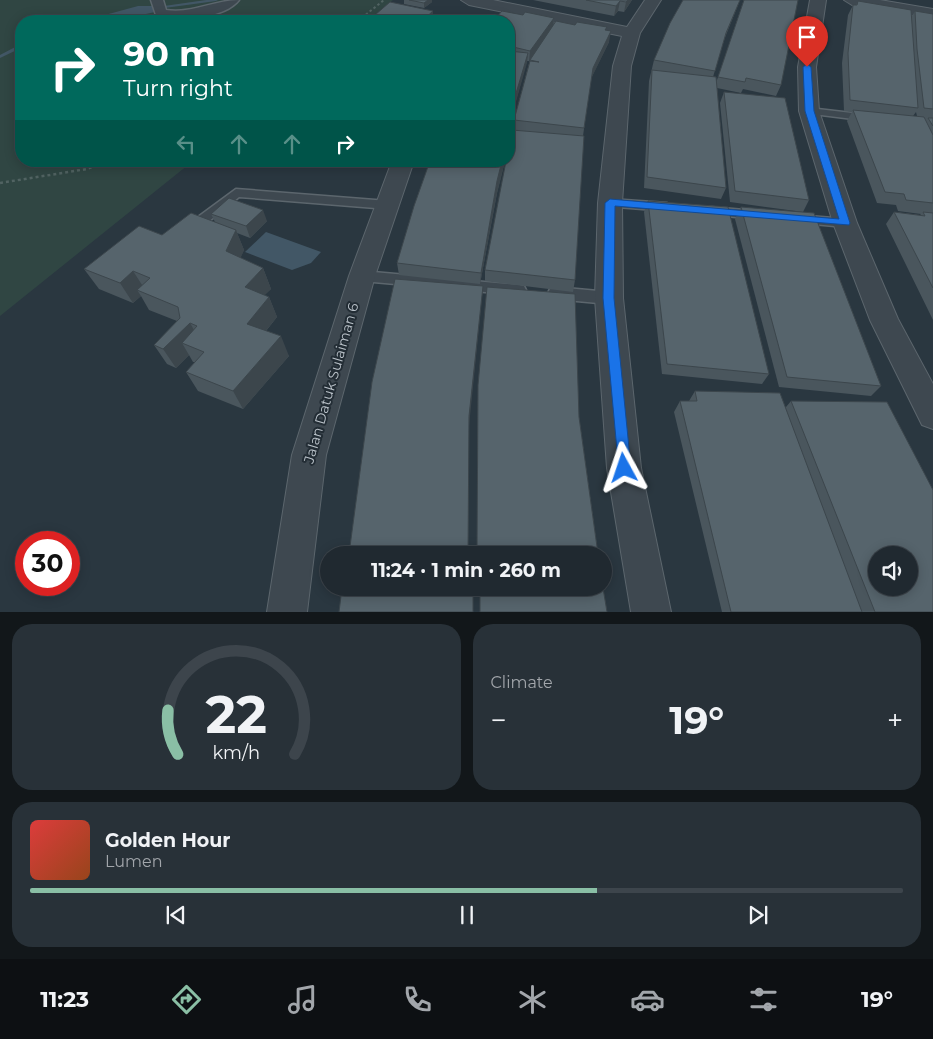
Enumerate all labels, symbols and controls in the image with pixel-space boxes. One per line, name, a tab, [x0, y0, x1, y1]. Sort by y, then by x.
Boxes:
pin	[786, 16, 828, 67]
icon: arrive	[793, 23, 821, 51]
text: 90 m	[123, 32, 216, 75]
icon: right	[40, 35, 105, 100]
text: Turn right	[123, 75, 233, 102]
icon: left	[172, 130, 200, 158]
icon: ahead	[225, 130, 253, 158]
icon: ahead	[278, 130, 306, 158]
icon: right	[331, 130, 359, 158]
street label: Jalan Datuk Sulaiman 6	[299, 300, 363, 466]
position arrow	[597, 441, 649, 493]
speed limit sign: 30	[15, 531, 80, 596]
map controls	[868, 546, 918, 596]
button: sound	[868, 546, 918, 596]
text: 11:24 · 1 min · 260 m	[371, 559, 561, 582]
text: Climate	[491, 673, 553, 692]
text: 22	[206, 683, 267, 746]
text: 19°	[669, 697, 724, 744]
text: −	[491, 703, 507, 737]
text: +	[887, 703, 903, 737]
text: km/h	[212, 742, 260, 763]
text: Golden Hour	[105, 829, 231, 852]
text: Lumen	[105, 852, 163, 871]
icon: previous	[162, 901, 190, 929]
icon: pause	[453, 901, 481, 929]
icon: next	[744, 901, 772, 929]
icon: directions	[169, 982, 204, 1017]
icon: music	[285, 982, 320, 1017]
icon: phone	[400, 982, 435, 1017]
icon: climate	[515, 982, 550, 1017]
icon: car	[630, 982, 665, 1017]
icon: filters	[746, 982, 781, 1017]
text: 11:23	[40, 986, 89, 1013]
text: 19°	[861, 986, 893, 1013]

